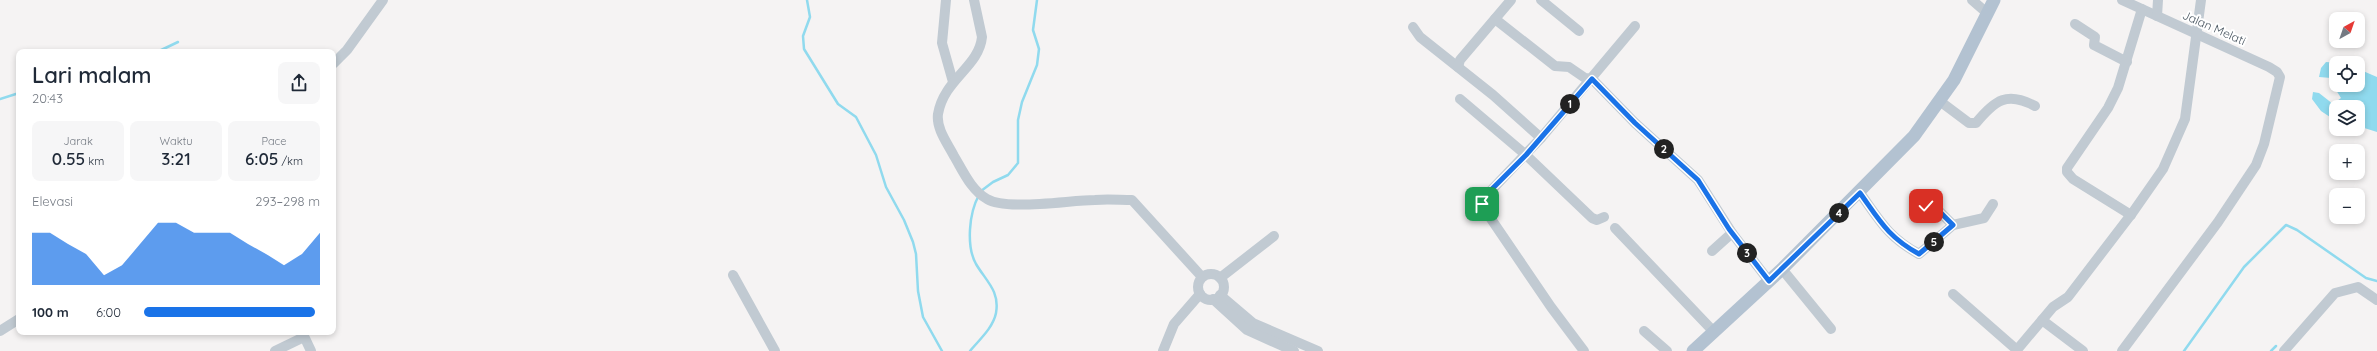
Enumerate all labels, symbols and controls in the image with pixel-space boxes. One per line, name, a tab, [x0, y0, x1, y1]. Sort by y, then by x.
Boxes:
street label: Jalan Melati	[2180, 7, 2248, 48]
north arrow	[2329, 12, 2365, 48]
map controls	[2329, 12, 2365, 224]
button: locate	[2329, 56, 2365, 92]
text: Lari malam	[32, 61, 152, 89]
button: share	[278, 62, 320, 104]
text: 20:43	[32, 90, 63, 106]
pin: 1	[1560, 94, 1580, 114]
text: 1	[1568, 97, 1572, 111]
button: layers	[2329, 100, 2365, 136]
text: Jarak	[63, 134, 93, 148]
text: Waktu	[159, 134, 193, 148]
text: Pace	[261, 134, 287, 148]
pin: 2	[1654, 139, 1674, 159]
text: 2	[1661, 142, 1667, 156]
button: +	[2329, 144, 2365, 180]
text: 0.55	[52, 148, 85, 169]
text: 3:21	[161, 148, 191, 169]
text: 6:05	[245, 148, 278, 169]
text: km	[85, 154, 104, 168]
text: /km	[278, 154, 303, 168]
pin	[1465, 187, 1499, 221]
button: −	[2329, 188, 2365, 224]
pin	[1909, 189, 1943, 223]
text: Elevasi	[32, 193, 73, 209]
text: 293–298 m	[255, 193, 320, 209]
icon: arrive	[1471, 193, 1493, 215]
icon: check	[1915, 195, 1937, 217]
pin: 4	[1829, 203, 1849, 223]
text: 4	[1836, 206, 1842, 220]
pin: 5	[1924, 232, 1944, 252]
text: 5	[1931, 235, 1937, 249]
pin: 3	[1737, 243, 1757, 263]
text: 3	[1744, 246, 1750, 260]
text: 100 m	[32, 304, 69, 320]
text: 6:00	[96, 304, 121, 320]

